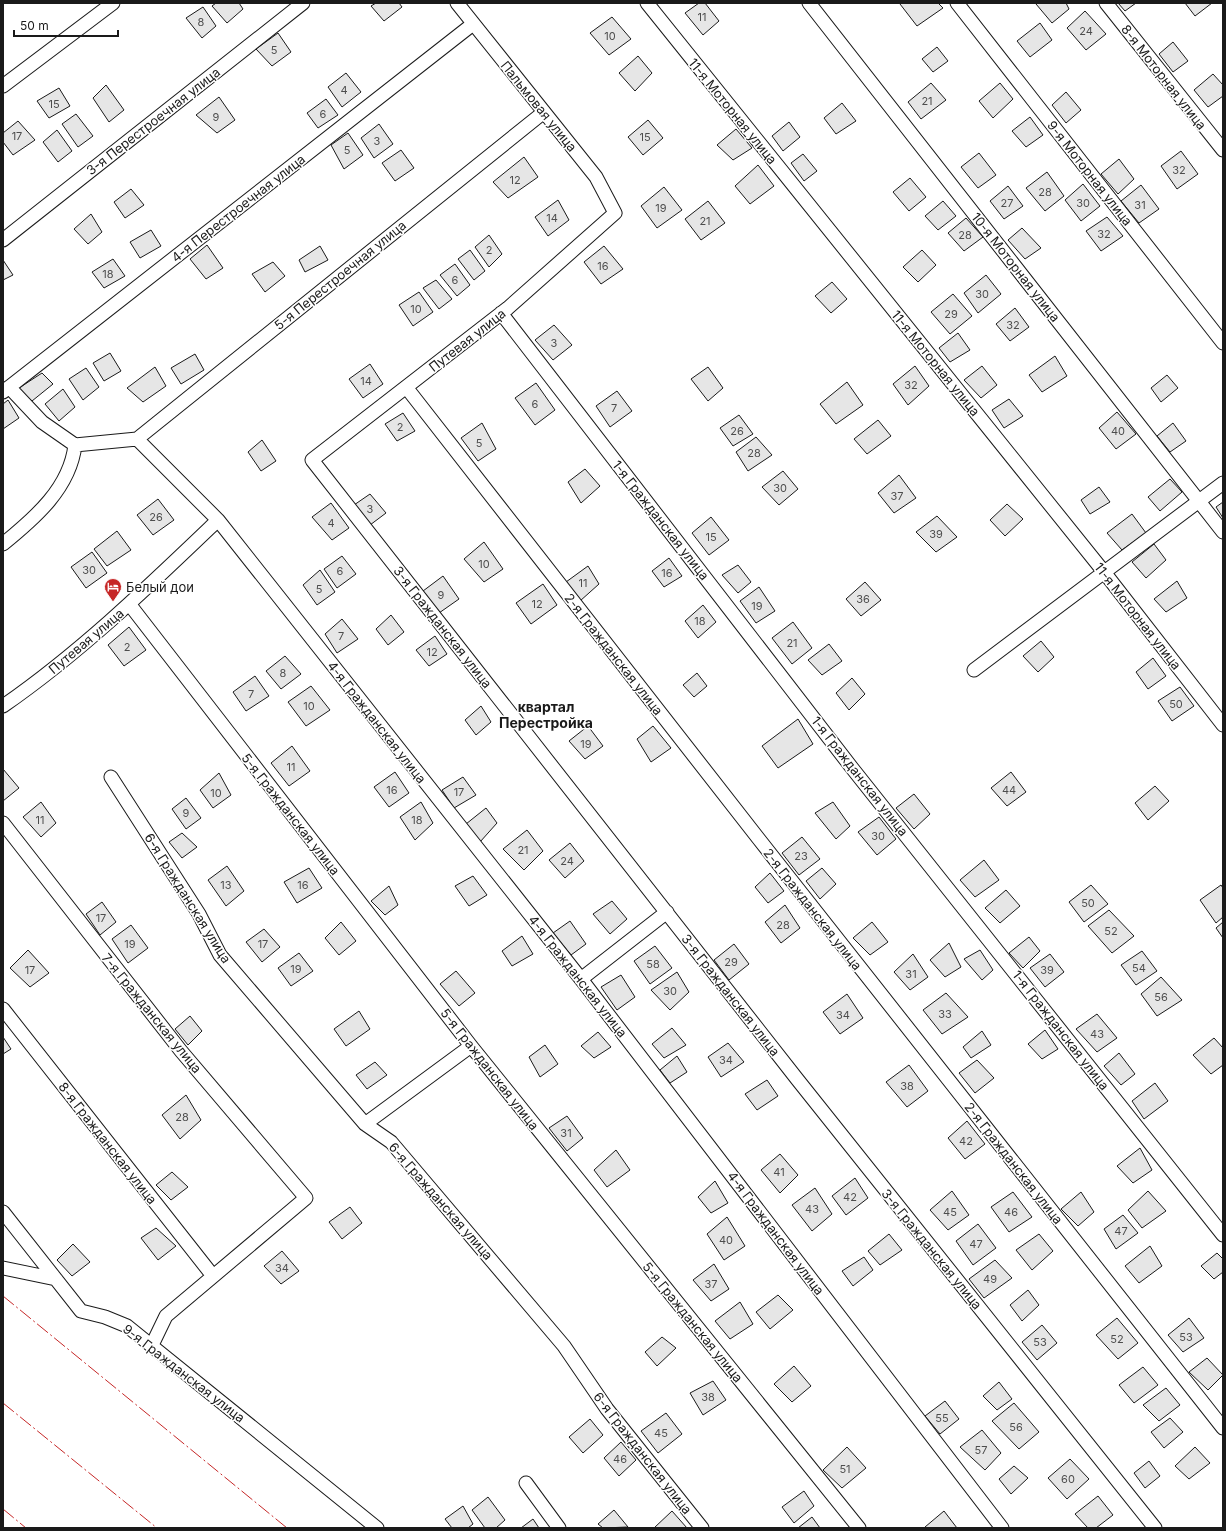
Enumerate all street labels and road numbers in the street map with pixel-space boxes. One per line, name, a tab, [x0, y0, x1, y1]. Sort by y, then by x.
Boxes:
street label: 8-я Моторная улица	[1118, 21, 1210, 133]
street label: 11-я Моторная улица	[685, 55, 781, 167]
street label: Пальмовая улица	[498, 57, 580, 155]
street label: 3-я Перестроечная улица	[83, 64, 223, 178]
street label: 9-я Моторная улица	[1044, 117, 1136, 229]
street label: 4-я Перестроечная улица	[168, 151, 308, 265]
street label: 10-я Моторная улица	[968, 209, 1064, 325]
street label: 5-я Перестроечная улица	[271, 217, 409, 333]
street label: Путевая улица	[425, 305, 509, 375]
street label: 11-я Моторная улица	[888, 307, 984, 419]
street label: 1-я Гражданская улица	[609, 457, 713, 583]
street label: 11-я Моторная улица	[1091, 559, 1185, 673]
street label: 3-я Гражданская улица	[390, 563, 496, 691]
street label: 2-я Гражданская улица	[561, 590, 667, 718]
street label: Путевая улица	[45, 605, 127, 677]
street label: 4-я Гражданская улица	[324, 658, 430, 786]
street label: 1-я Гражданская улица	[808, 713, 912, 839]
street label: 5-я Гражданская улица	[238, 750, 344, 878]
street label: 6-я Гражданская улица	[141, 830, 235, 966]
street label: 2-я Гражданская улица	[760, 845, 866, 973]
street label: 4-я Гражданская улица	[525, 912, 631, 1040]
street label: 3-я Гражданская улица	[678, 931, 784, 1059]
street label: 7-я Гражданская улица	[99, 950, 205, 1076]
street label: 1-я Гражданская улица	[1009, 967, 1113, 1093]
street label: 5-я Гражданская улица	[437, 1005, 543, 1133]
street label: 8-я Гражданская улица	[55, 1079, 161, 1207]
street label: 2-я Гражданская улица	[961, 1099, 1067, 1227]
street label: 6-я Гражданская улица	[386, 1139, 496, 1263]
street label: 4-я Гражданская улица	[724, 1168, 828, 1298]
street label: 3-я Гражданская улица	[878, 1186, 986, 1312]
street label: 5-я Гражданская улица	[640, 1259, 746, 1385]
street label: 9-я Гражданская улица	[120, 1320, 248, 1426]
street label: 6-я Гражданская улица	[590, 1389, 696, 1517]

